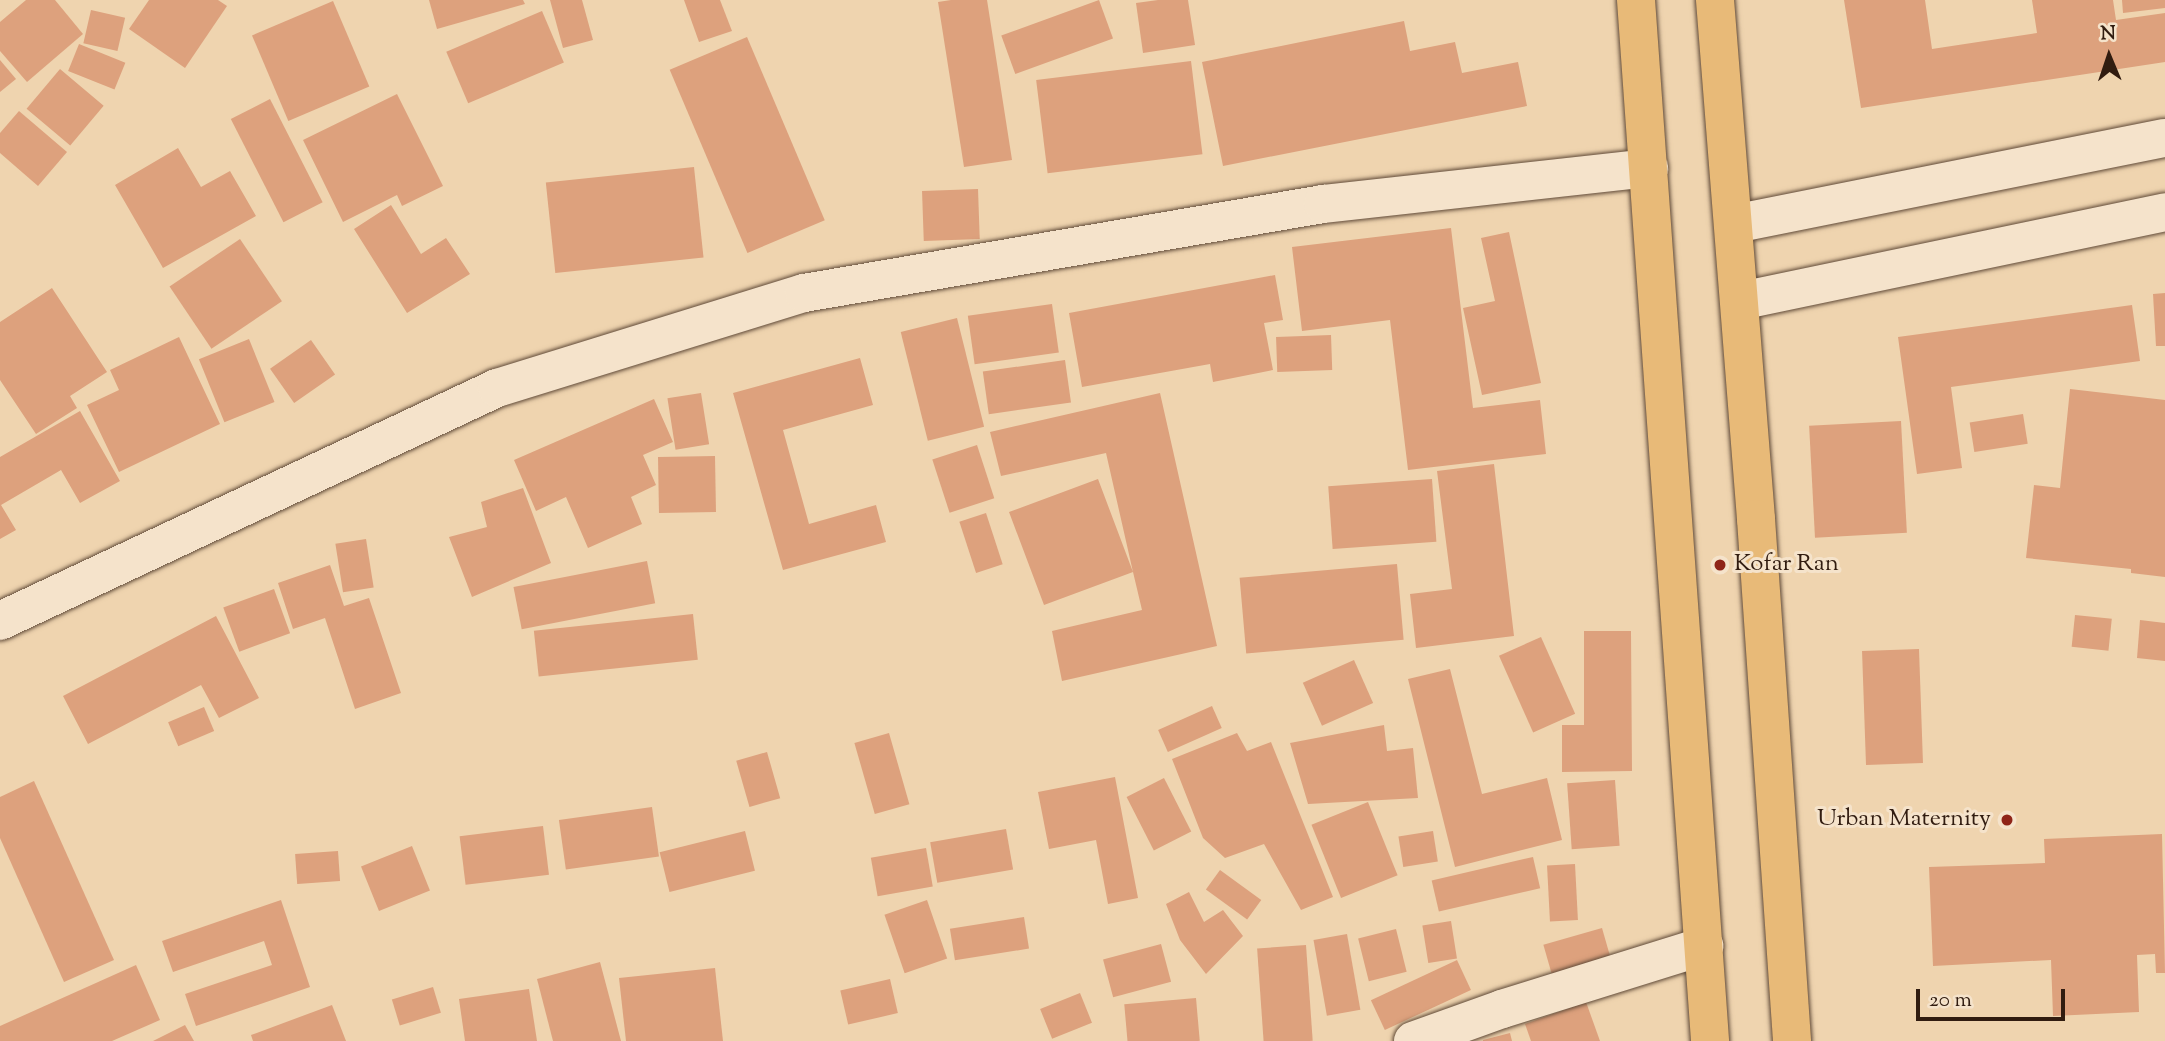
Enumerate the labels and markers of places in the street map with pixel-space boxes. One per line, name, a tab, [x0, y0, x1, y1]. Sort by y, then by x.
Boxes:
place label: Kofar Ran	[1734, 551, 1839, 579]
marker: Kofar Ran	[1712, 557, 1728, 573]
place label: Urban Maternity	[1817, 806, 1991, 834]
marker: Urban Maternity	[1997, 810, 2017, 830]

